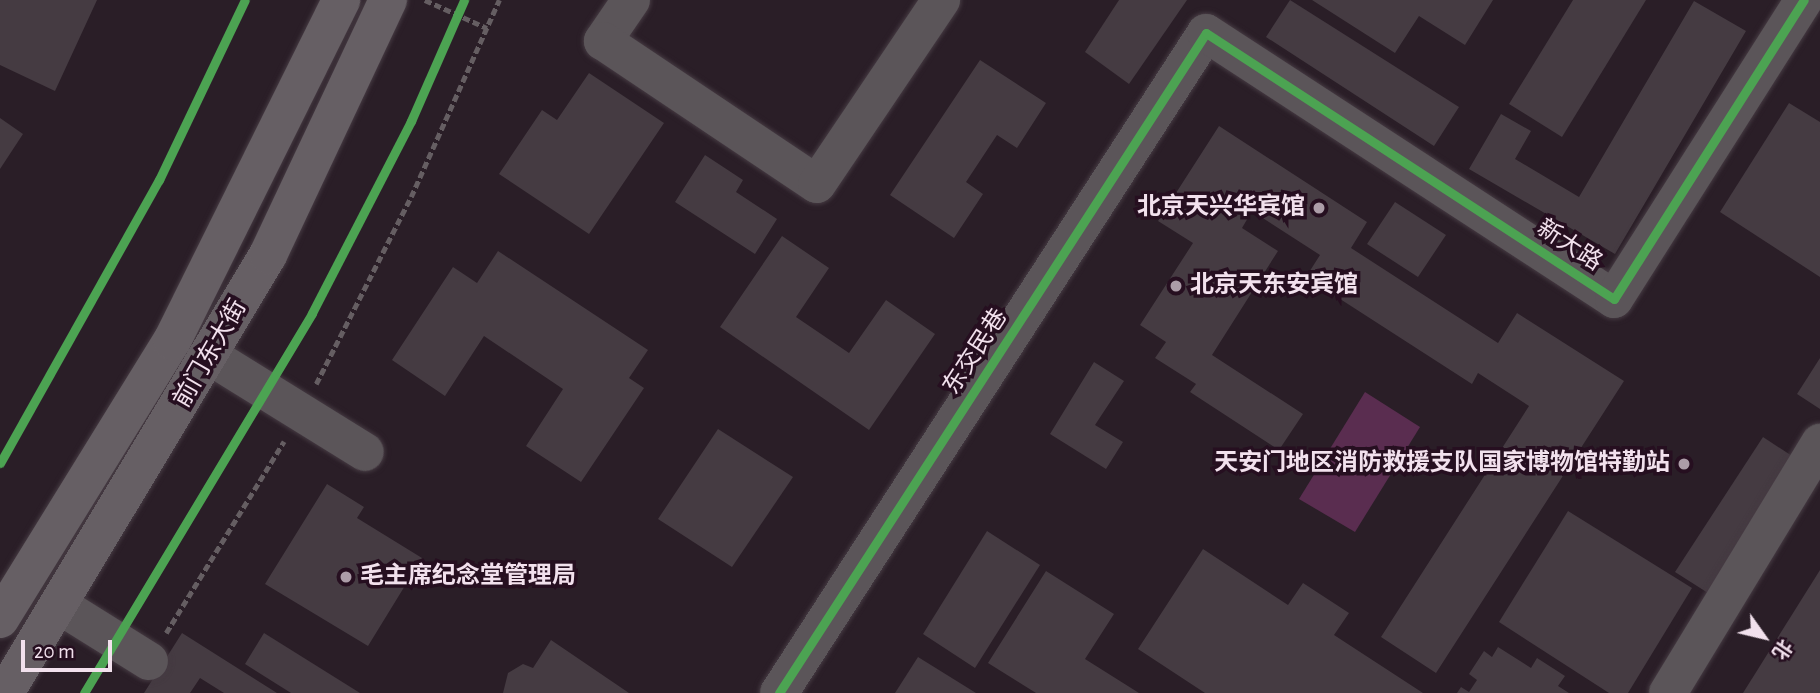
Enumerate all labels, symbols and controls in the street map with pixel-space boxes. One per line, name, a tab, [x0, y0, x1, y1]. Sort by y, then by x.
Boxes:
place label: 北京天兴华宾馆	[1137, 194, 1305, 222]
marker: 北京天兴华宾馆	[1311, 200, 1327, 216]
street label: 新大路	[1531, 214, 1607, 278]
place label: 北京天东安宾馆	[1190, 272, 1358, 300]
marker: 北京天东安宾馆	[1168, 278, 1184, 294]
street label: 前门东大街	[169, 295, 253, 413]
street label: 东交民巷	[938, 304, 1014, 400]
place label: 天安门地区消防救援支队国家博物馆特勤站	[1214, 450, 1670, 478]
marker: 天安门地区消防救援支队国家博物馆特勤站	[1676, 456, 1692, 472]
place label: 毛主席纪念堂管理局	[360, 563, 576, 591]
marker: 毛主席纪念堂管理局	[338, 569, 354, 585]
north arrow	[1729, 602, 1799, 672]
scale bar	[24, 626, 116, 670]
text: 北	[1769, 636, 1795, 662]
text: 20 m	[34, 641, 75, 662]

